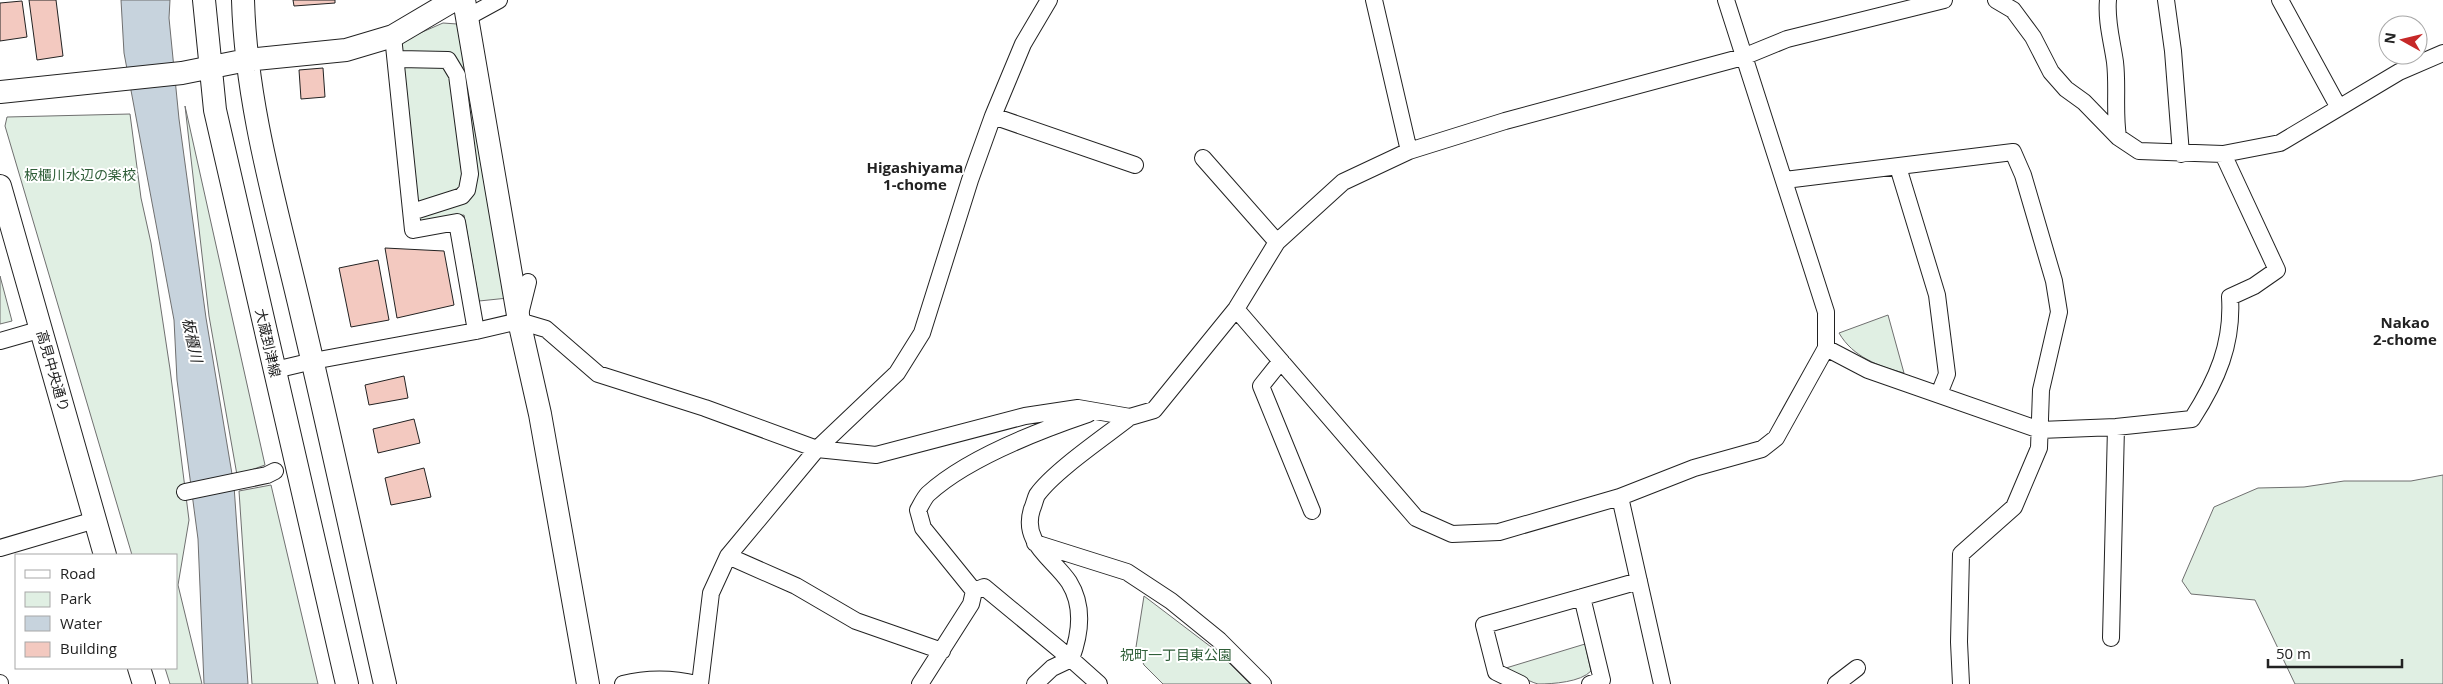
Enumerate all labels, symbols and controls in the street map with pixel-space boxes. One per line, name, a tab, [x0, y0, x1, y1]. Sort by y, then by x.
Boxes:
north arrow	[2378, 15, 2428, 65]
text: N	[2379, 31, 2400, 45]
district label: Higashiyama 1-chome	[867, 157, 963, 194]
park label: 板櫃川水辺の楽校	[24, 165, 136, 184]
street label: 大蔵到津線	[251, 307, 286, 379]
district label: Nakao 2-chome	[2373, 312, 2437, 349]
water label: 板櫃川	[179, 316, 208, 366]
street label: 高見中央通り	[33, 328, 74, 414]
legend	[15, 554, 178, 669]
text: Road	[60, 563, 96, 583]
text: Park	[60, 588, 91, 608]
text: Water	[60, 613, 102, 633]
scale bar	[2268, 636, 2402, 668]
text: Building	[60, 638, 117, 658]
text: 50 m	[2276, 643, 2311, 663]
park label: 祝町一丁目東公園	[1120, 645, 1232, 664]

